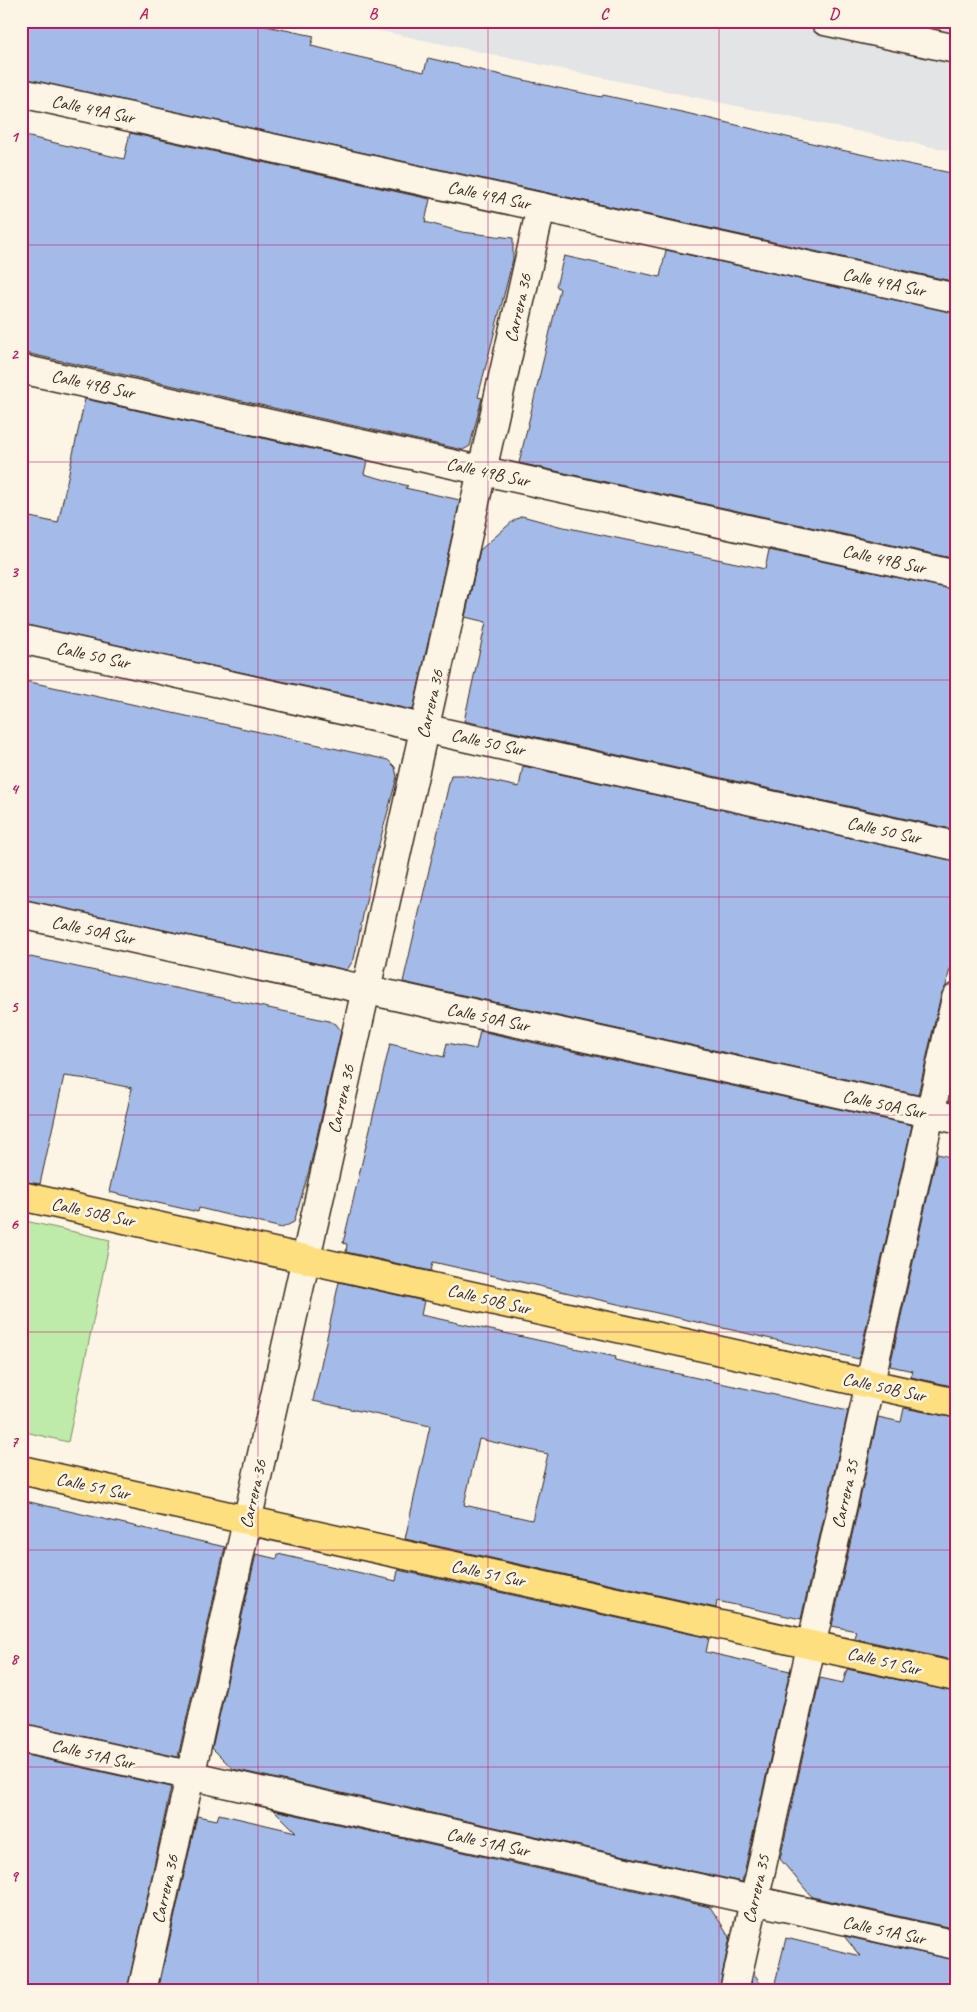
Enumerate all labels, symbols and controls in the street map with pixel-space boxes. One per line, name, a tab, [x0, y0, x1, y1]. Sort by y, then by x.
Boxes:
text: A	[139, 4, 149, 24]
text: B	[369, 4, 379, 24]
text: C	[600, 4, 610, 24]
text: D	[829, 4, 840, 24]
street label: Calle 49A Sur	[50, 90, 139, 129]
text: 1	[10, 127, 19, 147]
street label: Calle 49A Sur	[446, 176, 535, 215]
street label: Calle 49A Sur	[841, 263, 930, 302]
street label: Carrera 36	[499, 271, 537, 344]
text: 2	[10, 344, 19, 364]
street label: Calle 49B Sur	[49, 364, 139, 404]
street label: Calle 49B Sur	[444, 452, 534, 492]
street label: Calle 49B Sur	[840, 539, 930, 579]
text: 3	[10, 562, 19, 582]
street label: Calle 50 Sur	[54, 636, 134, 674]
street label: Carrera 36	[411, 667, 449, 740]
street label: Calle 50 Sur	[449, 723, 529, 761]
text: 4	[10, 779, 19, 799]
street label: Calle 50 Sur	[845, 811, 925, 849]
street label: Calle 50A Sur	[50, 911, 139, 950]
text: 5	[11, 997, 20, 1017]
street label: Calle 50A Sur	[445, 998, 534, 1037]
street label: Carrera 36	[322, 1062, 360, 1135]
street label: Calle 50A Sur	[841, 1085, 930, 1124]
street label: Calle 50B Sur	[49, 1192, 139, 1232]
text: 6	[10, 1214, 19, 1234]
street label: Calle 50B Sur	[445, 1279, 535, 1320]
street label: Calle 50B Sur	[840, 1367, 930, 1407]
text: 7	[10, 1432, 19, 1452]
street label: Carrera 36	[234, 1457, 272, 1530]
street label: Carrera 35	[826, 1457, 864, 1530]
street label: Calle 51 Sur	[54, 1467, 134, 1505]
street label: Calle 51 Sur	[449, 1554, 529, 1592]
street label: Calle 51 Sur	[845, 1642, 925, 1681]
text: 8	[10, 1649, 19, 1669]
street label: Calle 51A Sur	[50, 1734, 139, 1775]
street label: Calle 51A Sur	[445, 1823, 534, 1862]
street label: Carrera 36	[146, 1852, 184, 1925]
street label: Carrera 35	[737, 1852, 775, 1925]
text: 9	[10, 1866, 19, 1886]
street label: Calle 51A Sur	[841, 1911, 930, 1950]

